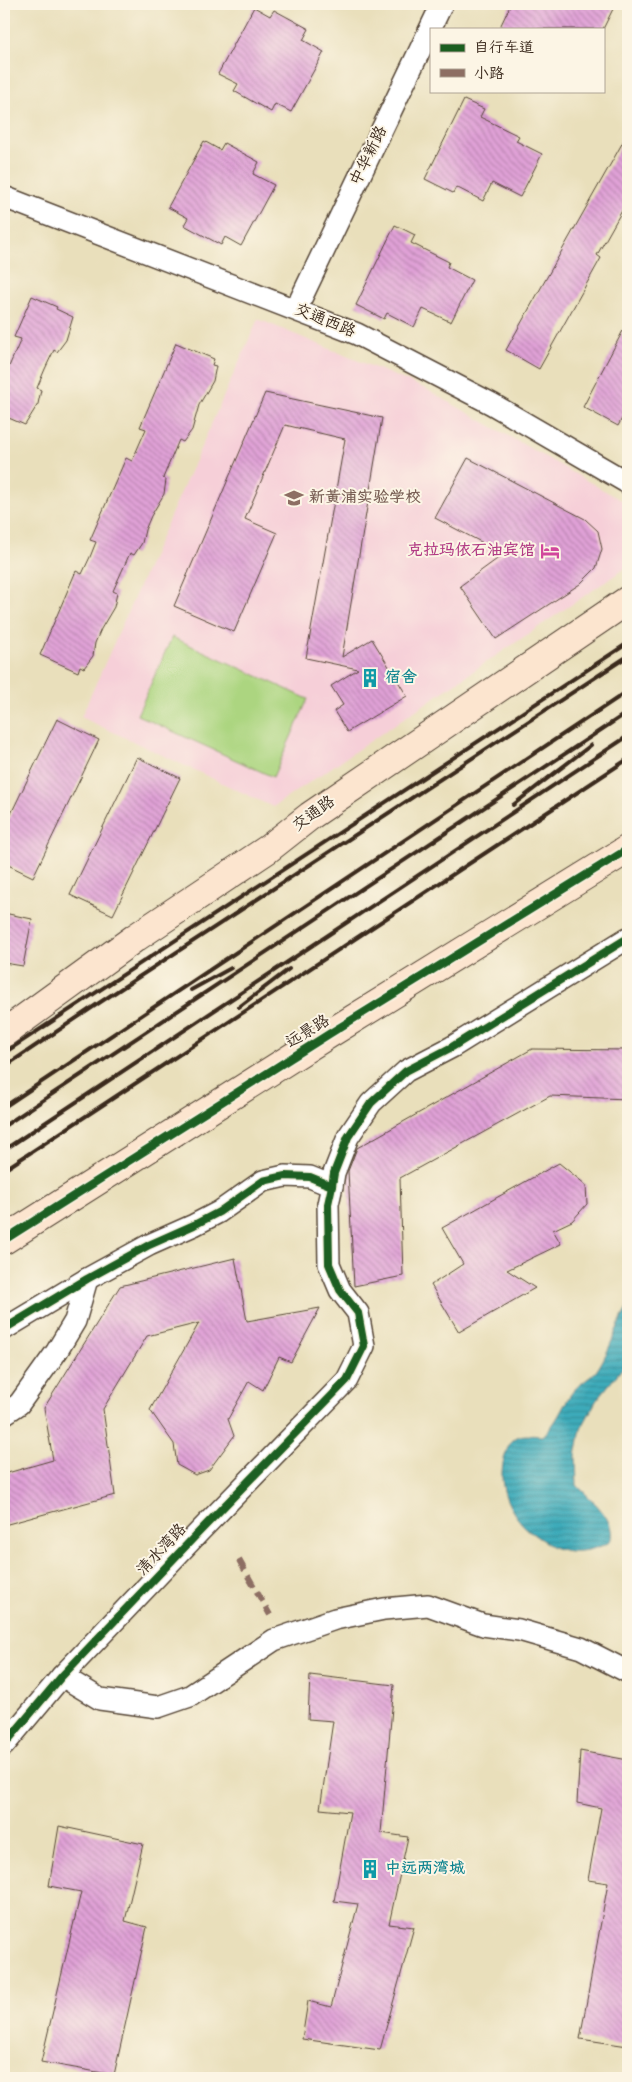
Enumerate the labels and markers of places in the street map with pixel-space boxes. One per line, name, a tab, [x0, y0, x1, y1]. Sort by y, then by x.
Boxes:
place label: 新黄浦实验学校	[309, 486, 421, 510]
school or university icon: 新黄浦实验学校	[283, 487, 305, 509]
place label: 克拉玛依石油宾馆	[407, 539, 535, 563]
hotel icon: 克拉玛依石油宾馆	[539, 540, 561, 562]
place label: 宿舍	[385, 666, 417, 690]
building icon: 宿舍	[359, 667, 381, 689]
place label: 中远两湾城	[385, 1857, 465, 1881]
building icon: 中远两湾城	[359, 1858, 381, 1880]

